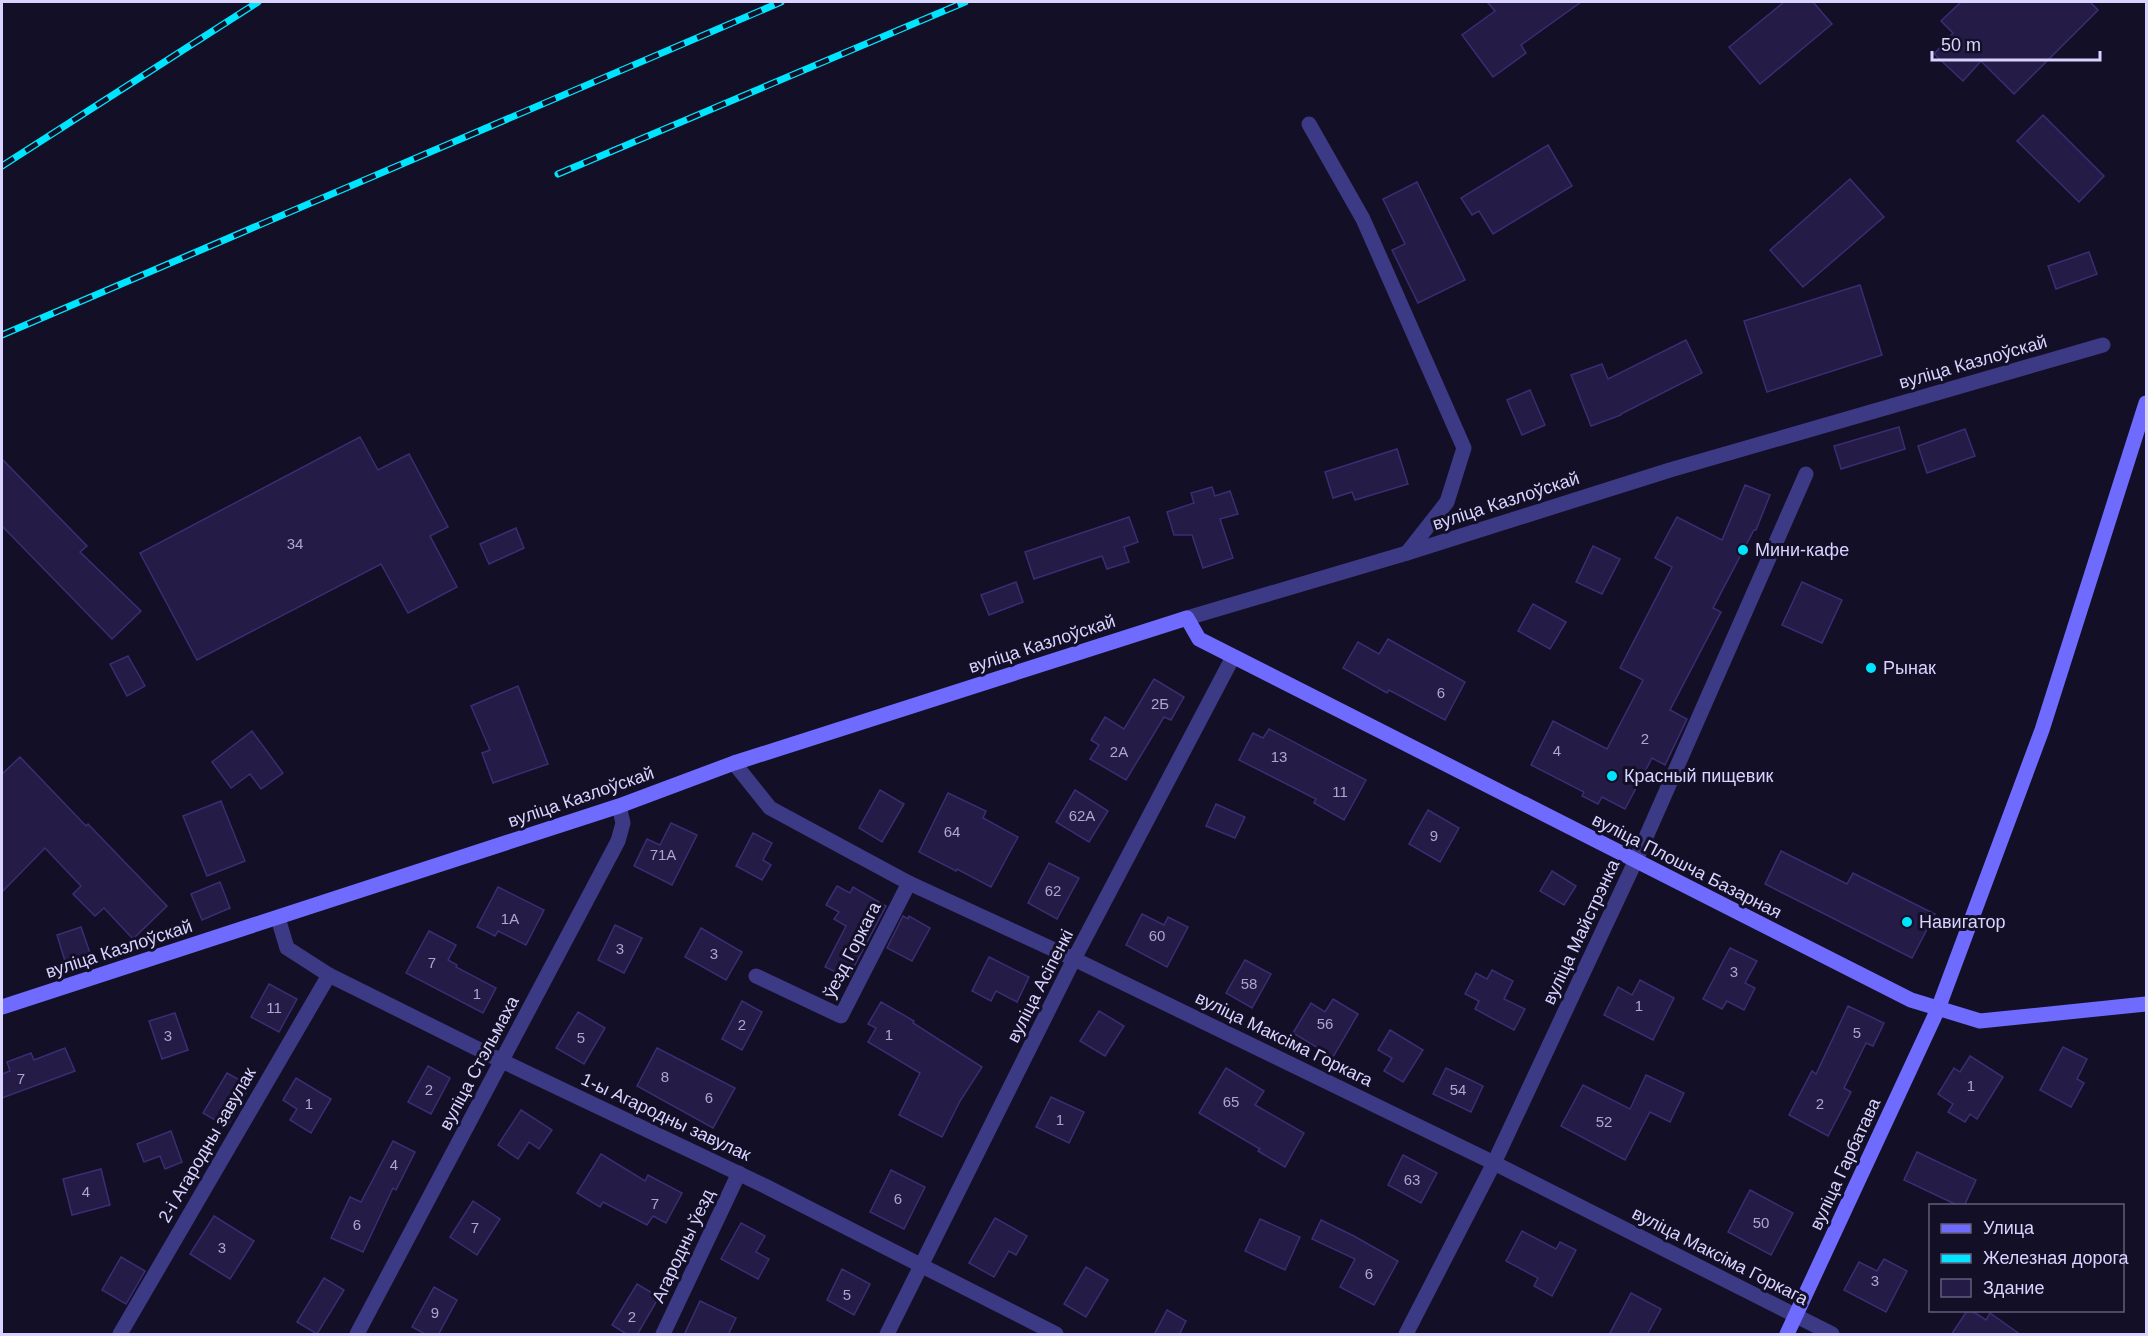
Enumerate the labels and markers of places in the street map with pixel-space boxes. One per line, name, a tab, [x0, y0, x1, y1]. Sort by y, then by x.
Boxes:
place label: Мини-кафе	[1755, 540, 1849, 560]
marker: Мини-кафе	[1736, 543, 1750, 557]
place label: Рынак	[1883, 658, 1936, 678]
marker: Рынак	[1864, 661, 1878, 675]
place label: Красный пищевик	[1624, 766, 1773, 786]
marker: Красный пищевик	[1605, 769, 1619, 783]
place label: Навигатор	[1919, 912, 2005, 932]
marker: Навигатор	[1900, 915, 1914, 929]

